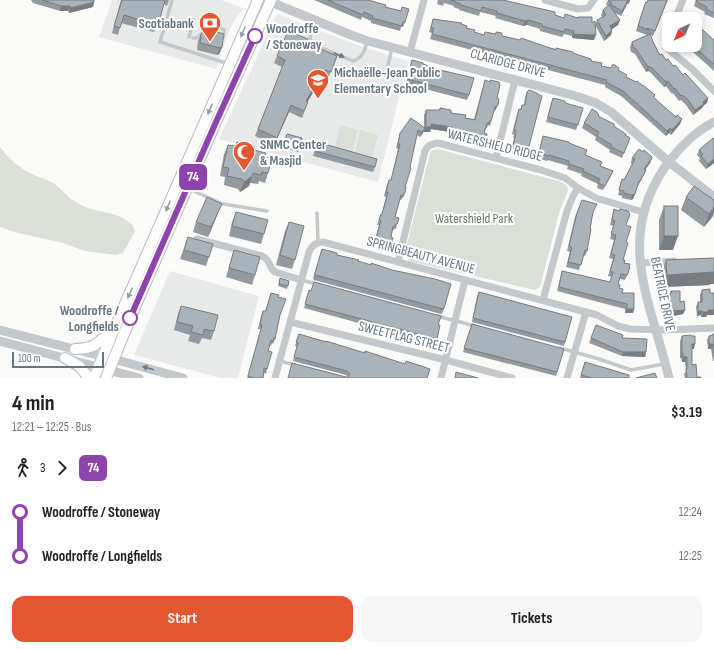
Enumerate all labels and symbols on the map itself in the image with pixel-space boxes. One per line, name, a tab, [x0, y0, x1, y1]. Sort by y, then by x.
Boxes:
bank icon: Scotiabank	[197, 10, 223, 43]
north arrow	[662, 12, 702, 52]
place label: Scotiabank	[139, 15, 194, 32]
place label: Woodroffe / Stoneway	[266, 20, 322, 53]
one-way arrow	[240, 26, 247, 38]
marker: Woodroffe / Stoneway	[247, 28, 263, 44]
street label: CLARIDGE DRIVE	[468, 45, 548, 81]
one-way arrow	[333, 53, 345, 59]
place label: Michaëlle-Jean Public Elementary School	[334, 64, 440, 97]
school or university icon: Michaëlle-Jean Public Elementary School	[305, 67, 331, 100]
one-way arrow	[207, 103, 213, 114]
street label: WATERSHIELD RIDGE	[446, 125, 544, 165]
place label: SNMC Center & Masjid	[260, 136, 327, 169]
mosque icon: SNMC Center & Masjid	[231, 139, 257, 172]
line badge: 74	[175, 164, 211, 190]
one-way arrow	[165, 200, 171, 211]
park label: Watershield Park	[435, 210, 514, 227]
street label: SPRINGBEAUTY AVENUE	[365, 232, 477, 278]
street label: BEATRICE DRIVE	[647, 255, 679, 333]
one-way arrow	[127, 287, 133, 299]
place label: Woodroffe / Longfields	[60, 302, 119, 335]
marker: Woodroffe / Longfields	[122, 310, 138, 326]
street label: SWEETFLAG STREET	[357, 317, 452, 357]
scale bar	[12, 350, 104, 369]
one-way arrow	[142, 365, 154, 371]

